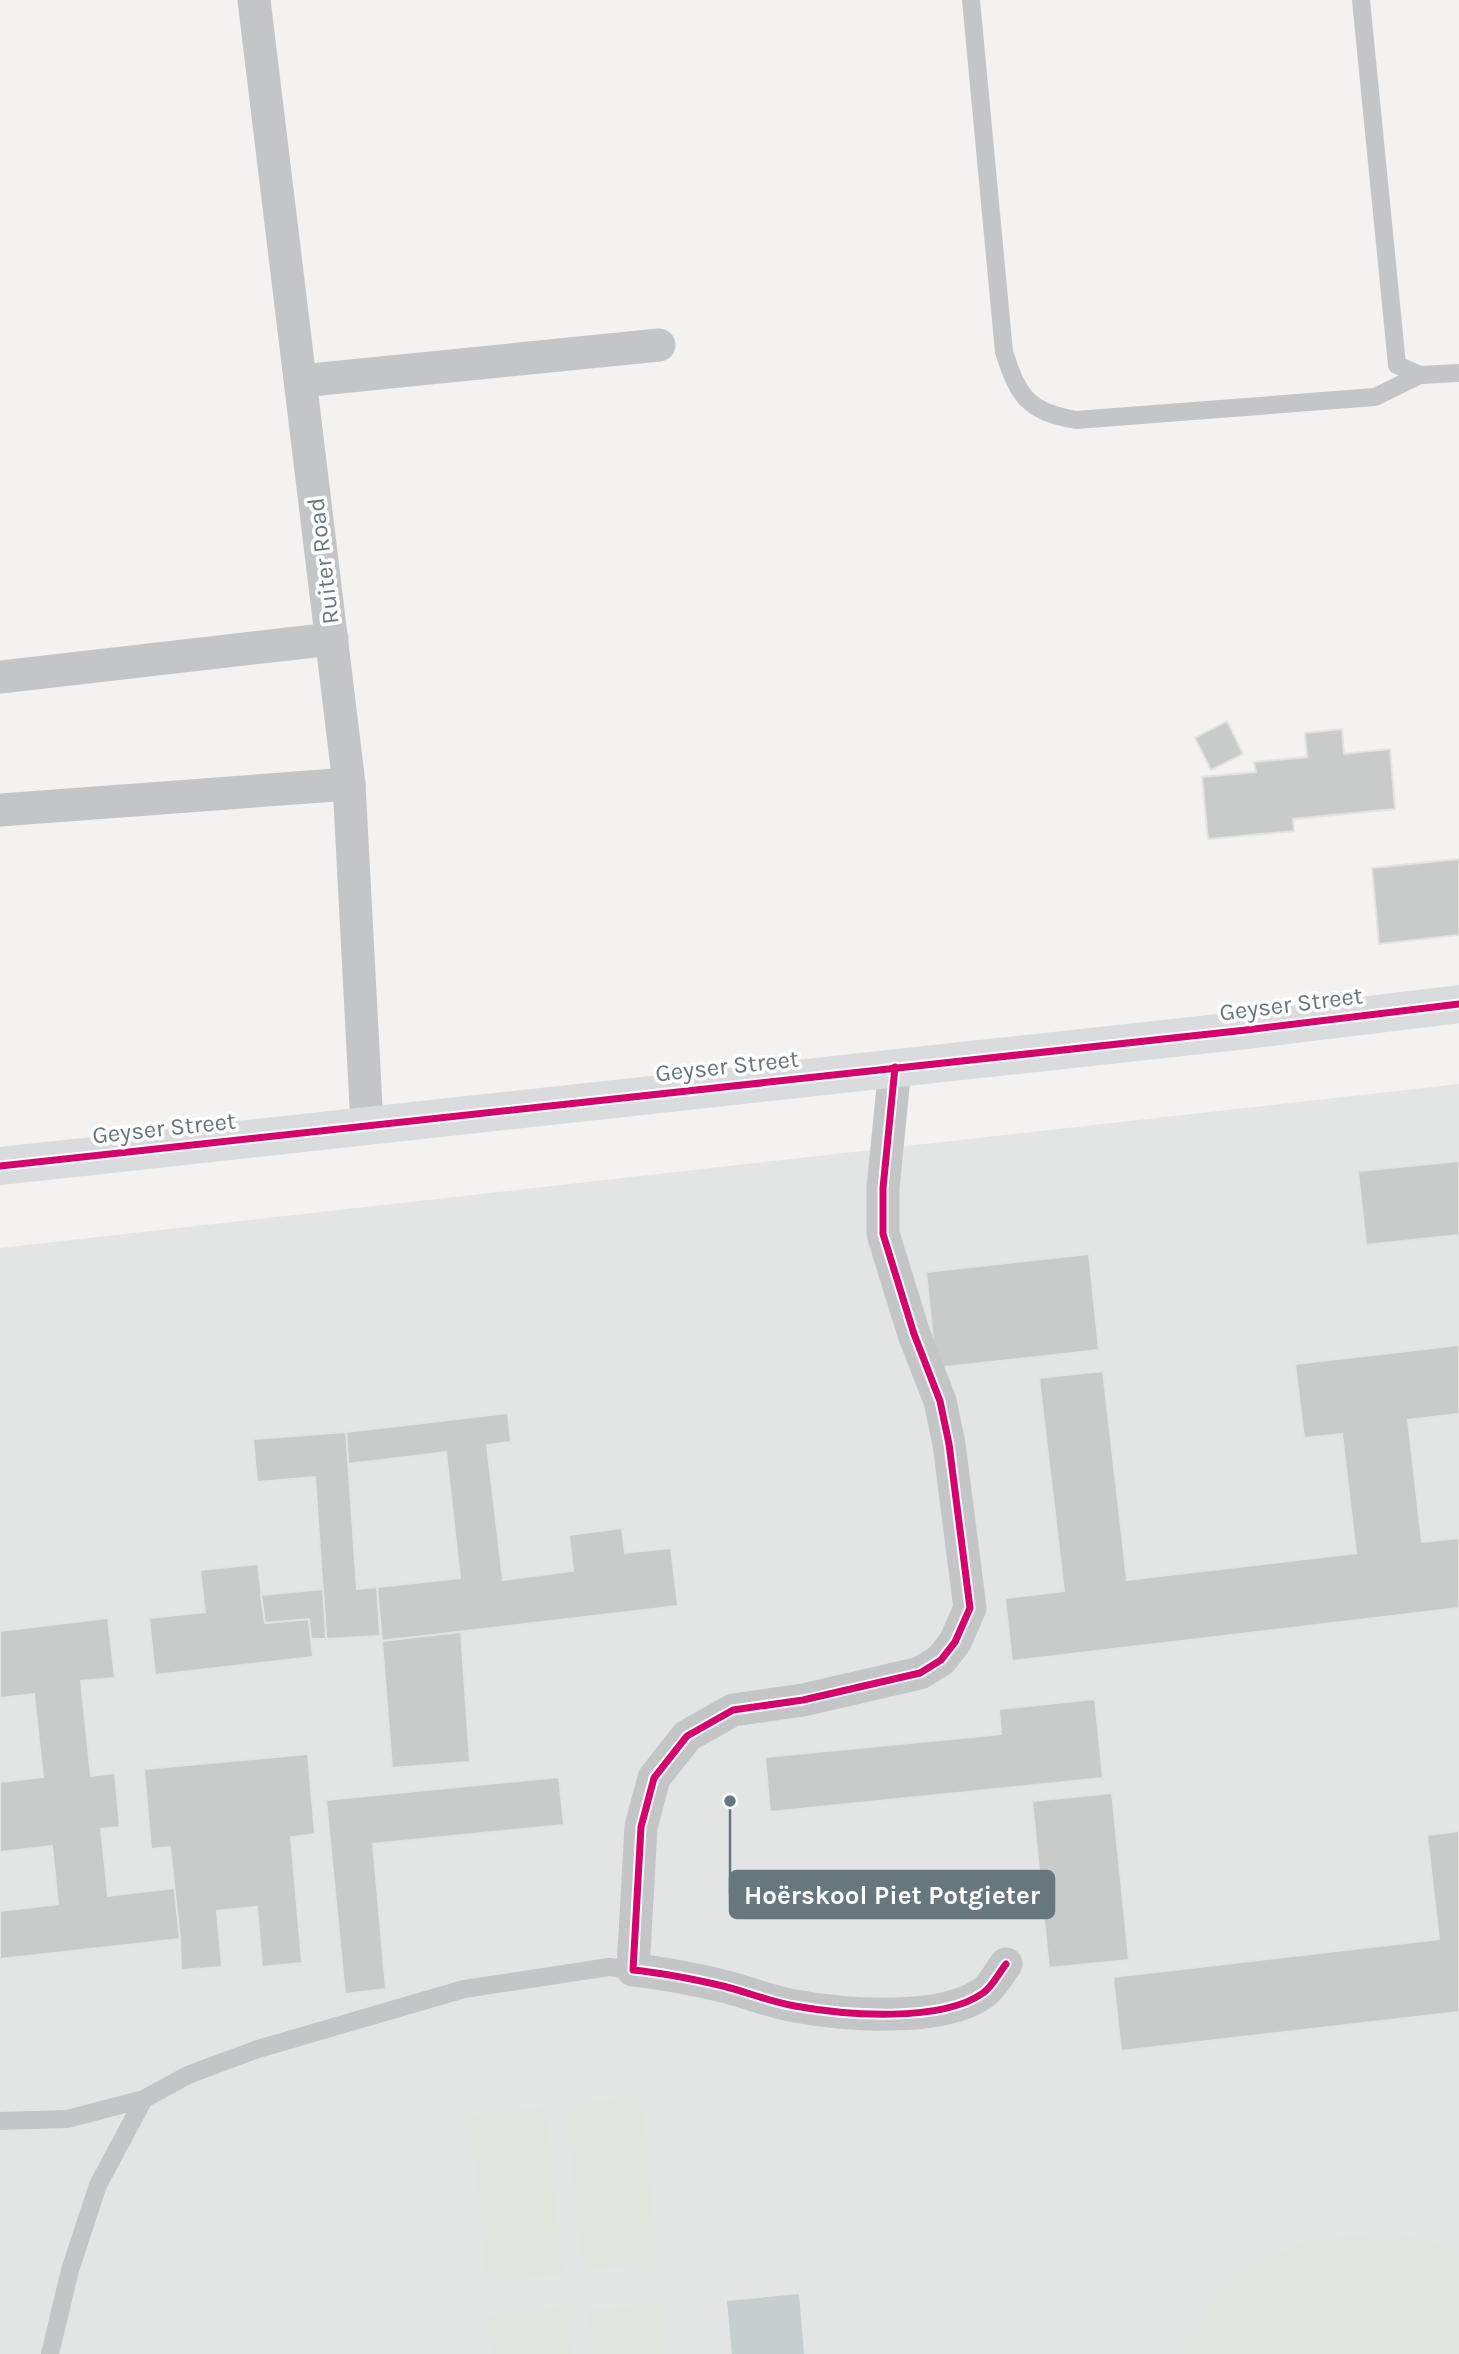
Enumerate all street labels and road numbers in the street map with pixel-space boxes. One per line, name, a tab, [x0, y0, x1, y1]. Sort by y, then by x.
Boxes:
street label: Ruiter Road	[301, 496, 345, 626]
street label: Geyser Street	[1218, 981, 1364, 1027]
street label: Geyser Street	[654, 1045, 800, 1087]
street label: Geyser Street	[91, 1107, 237, 1149]

